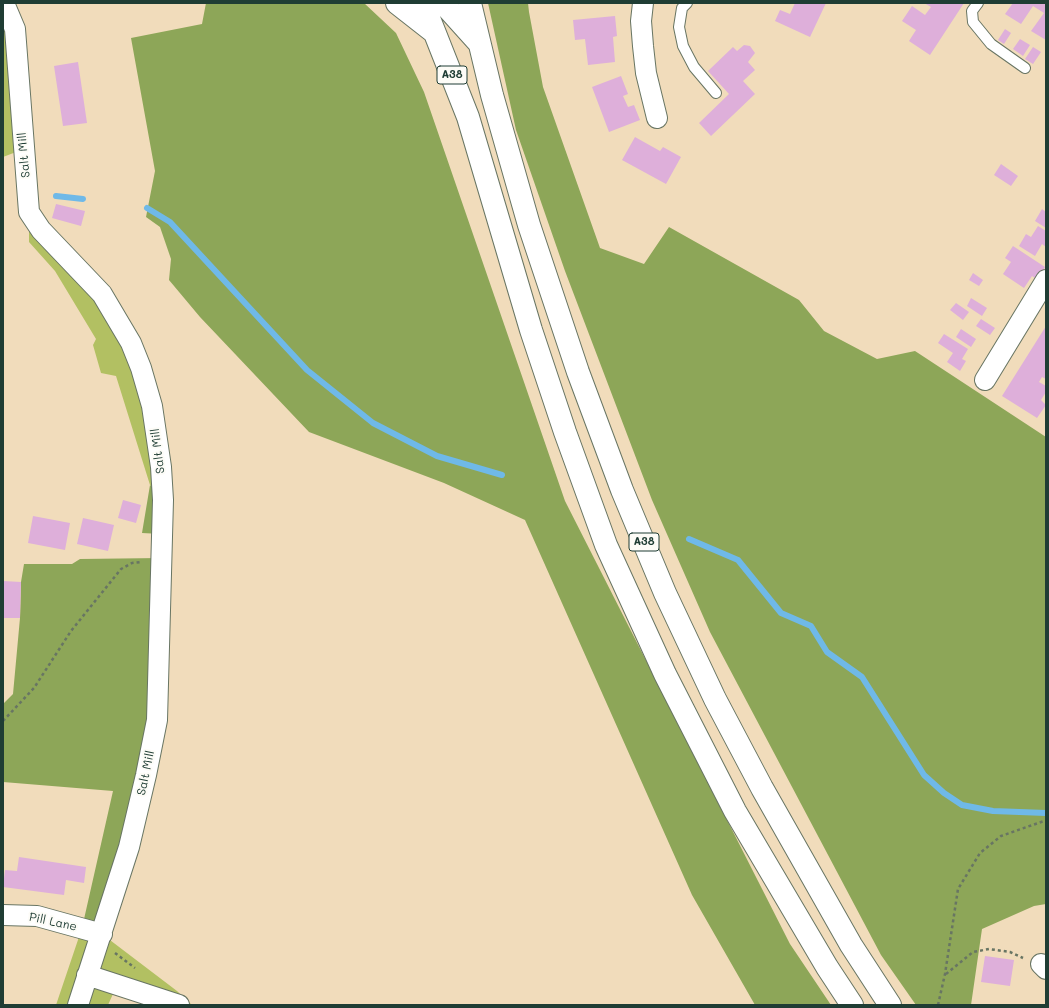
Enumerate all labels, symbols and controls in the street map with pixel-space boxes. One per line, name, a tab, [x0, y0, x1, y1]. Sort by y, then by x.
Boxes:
road number: A38	[437, 66, 467, 84]
street label: Salt Mill	[15, 132, 33, 178]
street label: Salt Mill	[148, 427, 168, 475]
road number: A38	[629, 533, 659, 551]
street label: Salt Mill	[134, 749, 158, 797]
street label: Pill Lane	[28, 910, 78, 934]

